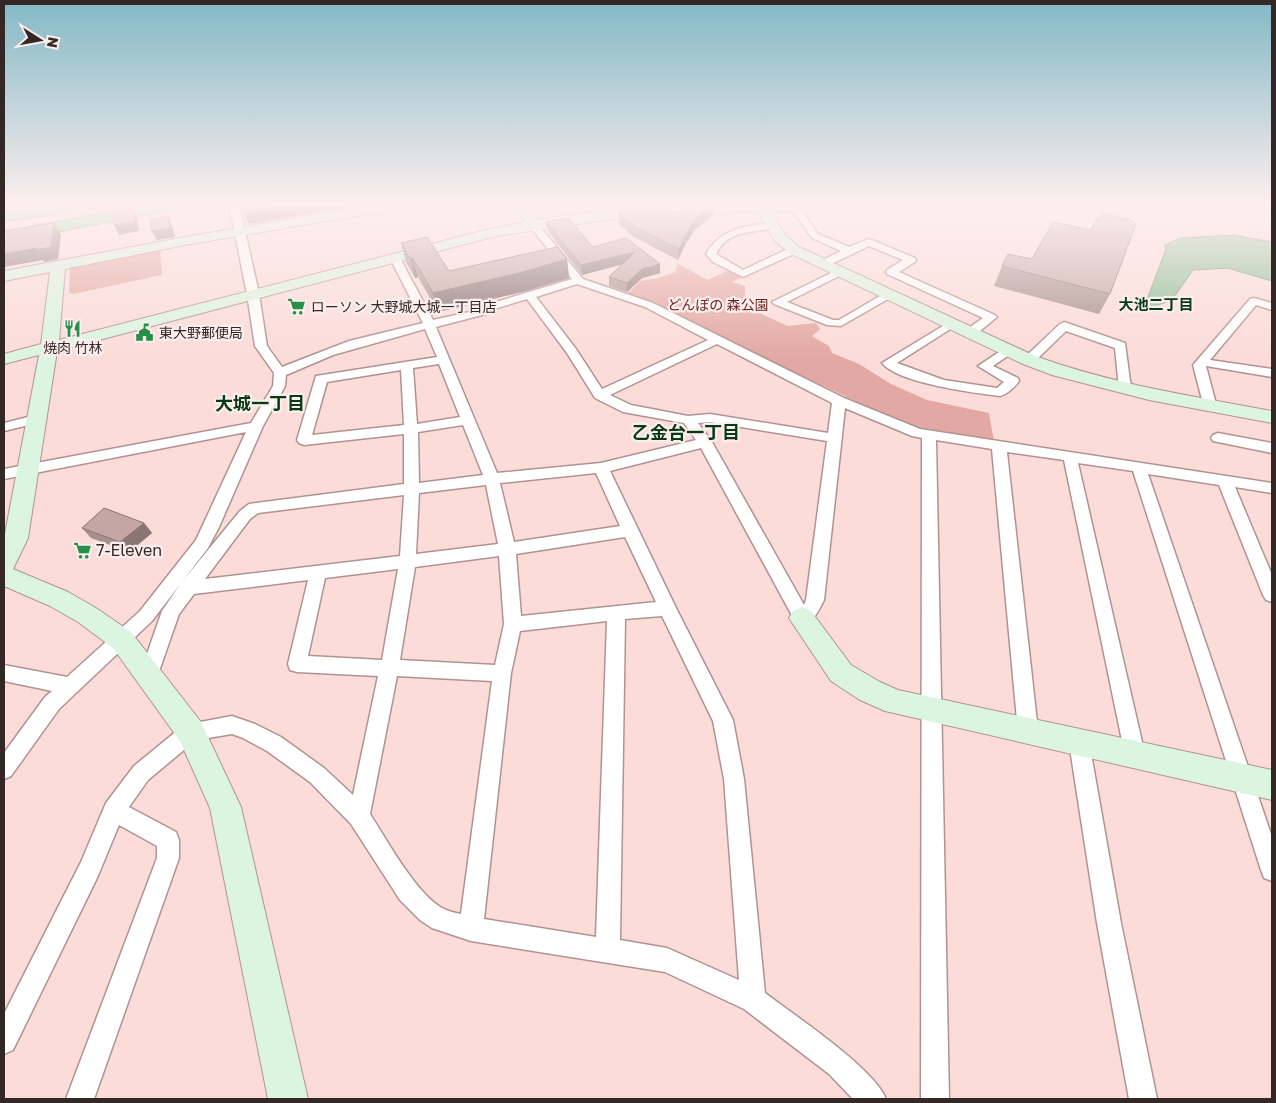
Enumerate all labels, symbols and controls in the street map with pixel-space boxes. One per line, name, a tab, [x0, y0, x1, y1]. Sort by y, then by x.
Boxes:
north arrow	[15, 15, 65, 65]
text: N	[44, 36, 63, 49]
district label: 大池二丁目	[1118, 295, 1194, 313]
park label: どんぽの 森公園	[667, 296, 769, 313]
supermarket icon: ローソン 大野城大城一丁目店	[287, 297, 307, 317]
place label: ローソン 大野城大城一丁目店	[311, 298, 497, 315]
restaurant icon: 焼肉 竹林	[63, 318, 83, 338]
public building icon: 東大野郵便局	[135, 323, 155, 343]
place label: 東大野郵便局	[159, 324, 243, 341]
place label: 焼肉 竹林	[43, 339, 103, 356]
district label: 大城一丁目	[215, 392, 305, 414]
district label: 乙金台一丁目	[632, 421, 740, 443]
supermarket icon: 7-Eleven	[72, 540, 92, 560]
place label: 7-Eleven	[96, 540, 162, 560]

